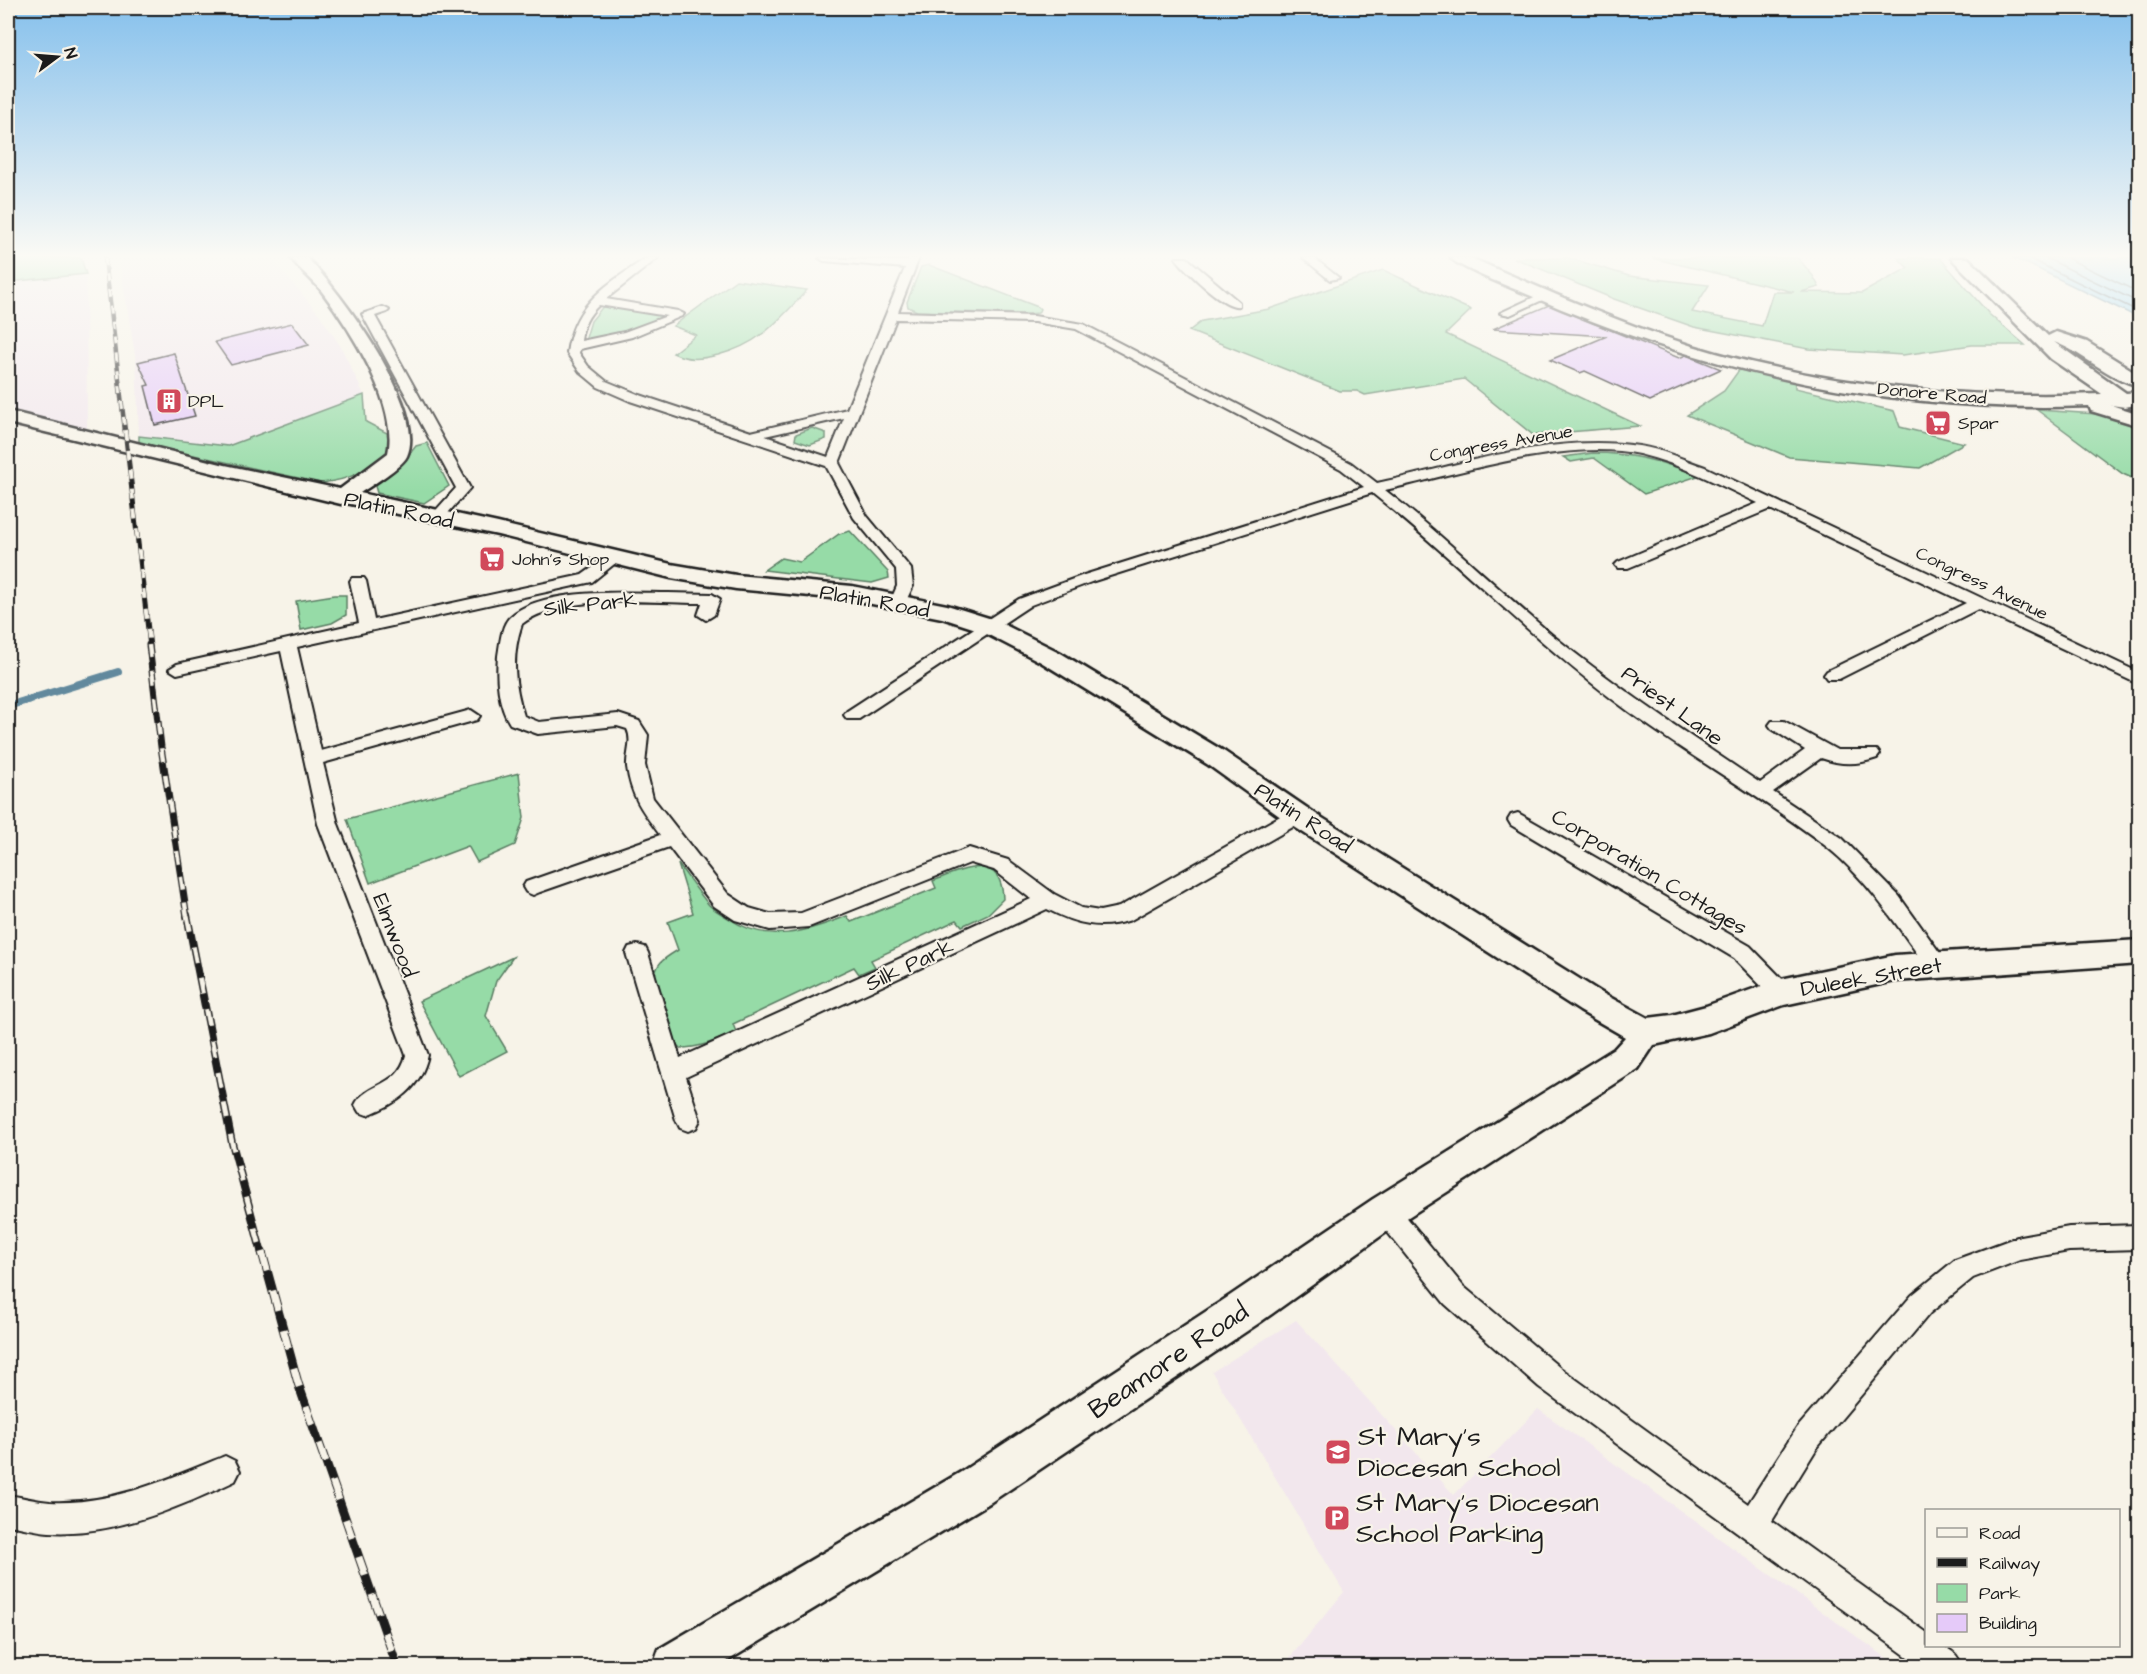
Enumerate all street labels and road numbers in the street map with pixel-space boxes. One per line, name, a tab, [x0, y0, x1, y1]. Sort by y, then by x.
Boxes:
street label: Donore Road	[1876, 376, 1987, 411]
street label: Congress Avenue	[1428, 419, 1575, 469]
street label: Platin Road	[341, 484, 456, 537]
street label: Congress Avenue	[1911, 541, 2052, 627]
street label: Platin Road	[817, 577, 932, 626]
street label: Silk Park	[542, 584, 639, 625]
street label: Priest Lane	[1615, 659, 1730, 754]
street label: Platin Road	[1248, 775, 1358, 862]
street label: Corporation Cottages	[1545, 801, 1753, 944]
street label: Elmwood	[364, 889, 425, 982]
street label: Silk Park	[860, 931, 959, 999]
street label: Duleek Street	[1798, 950, 1944, 1005]
street label: Beamore Road	[1081, 1293, 1256, 1429]

